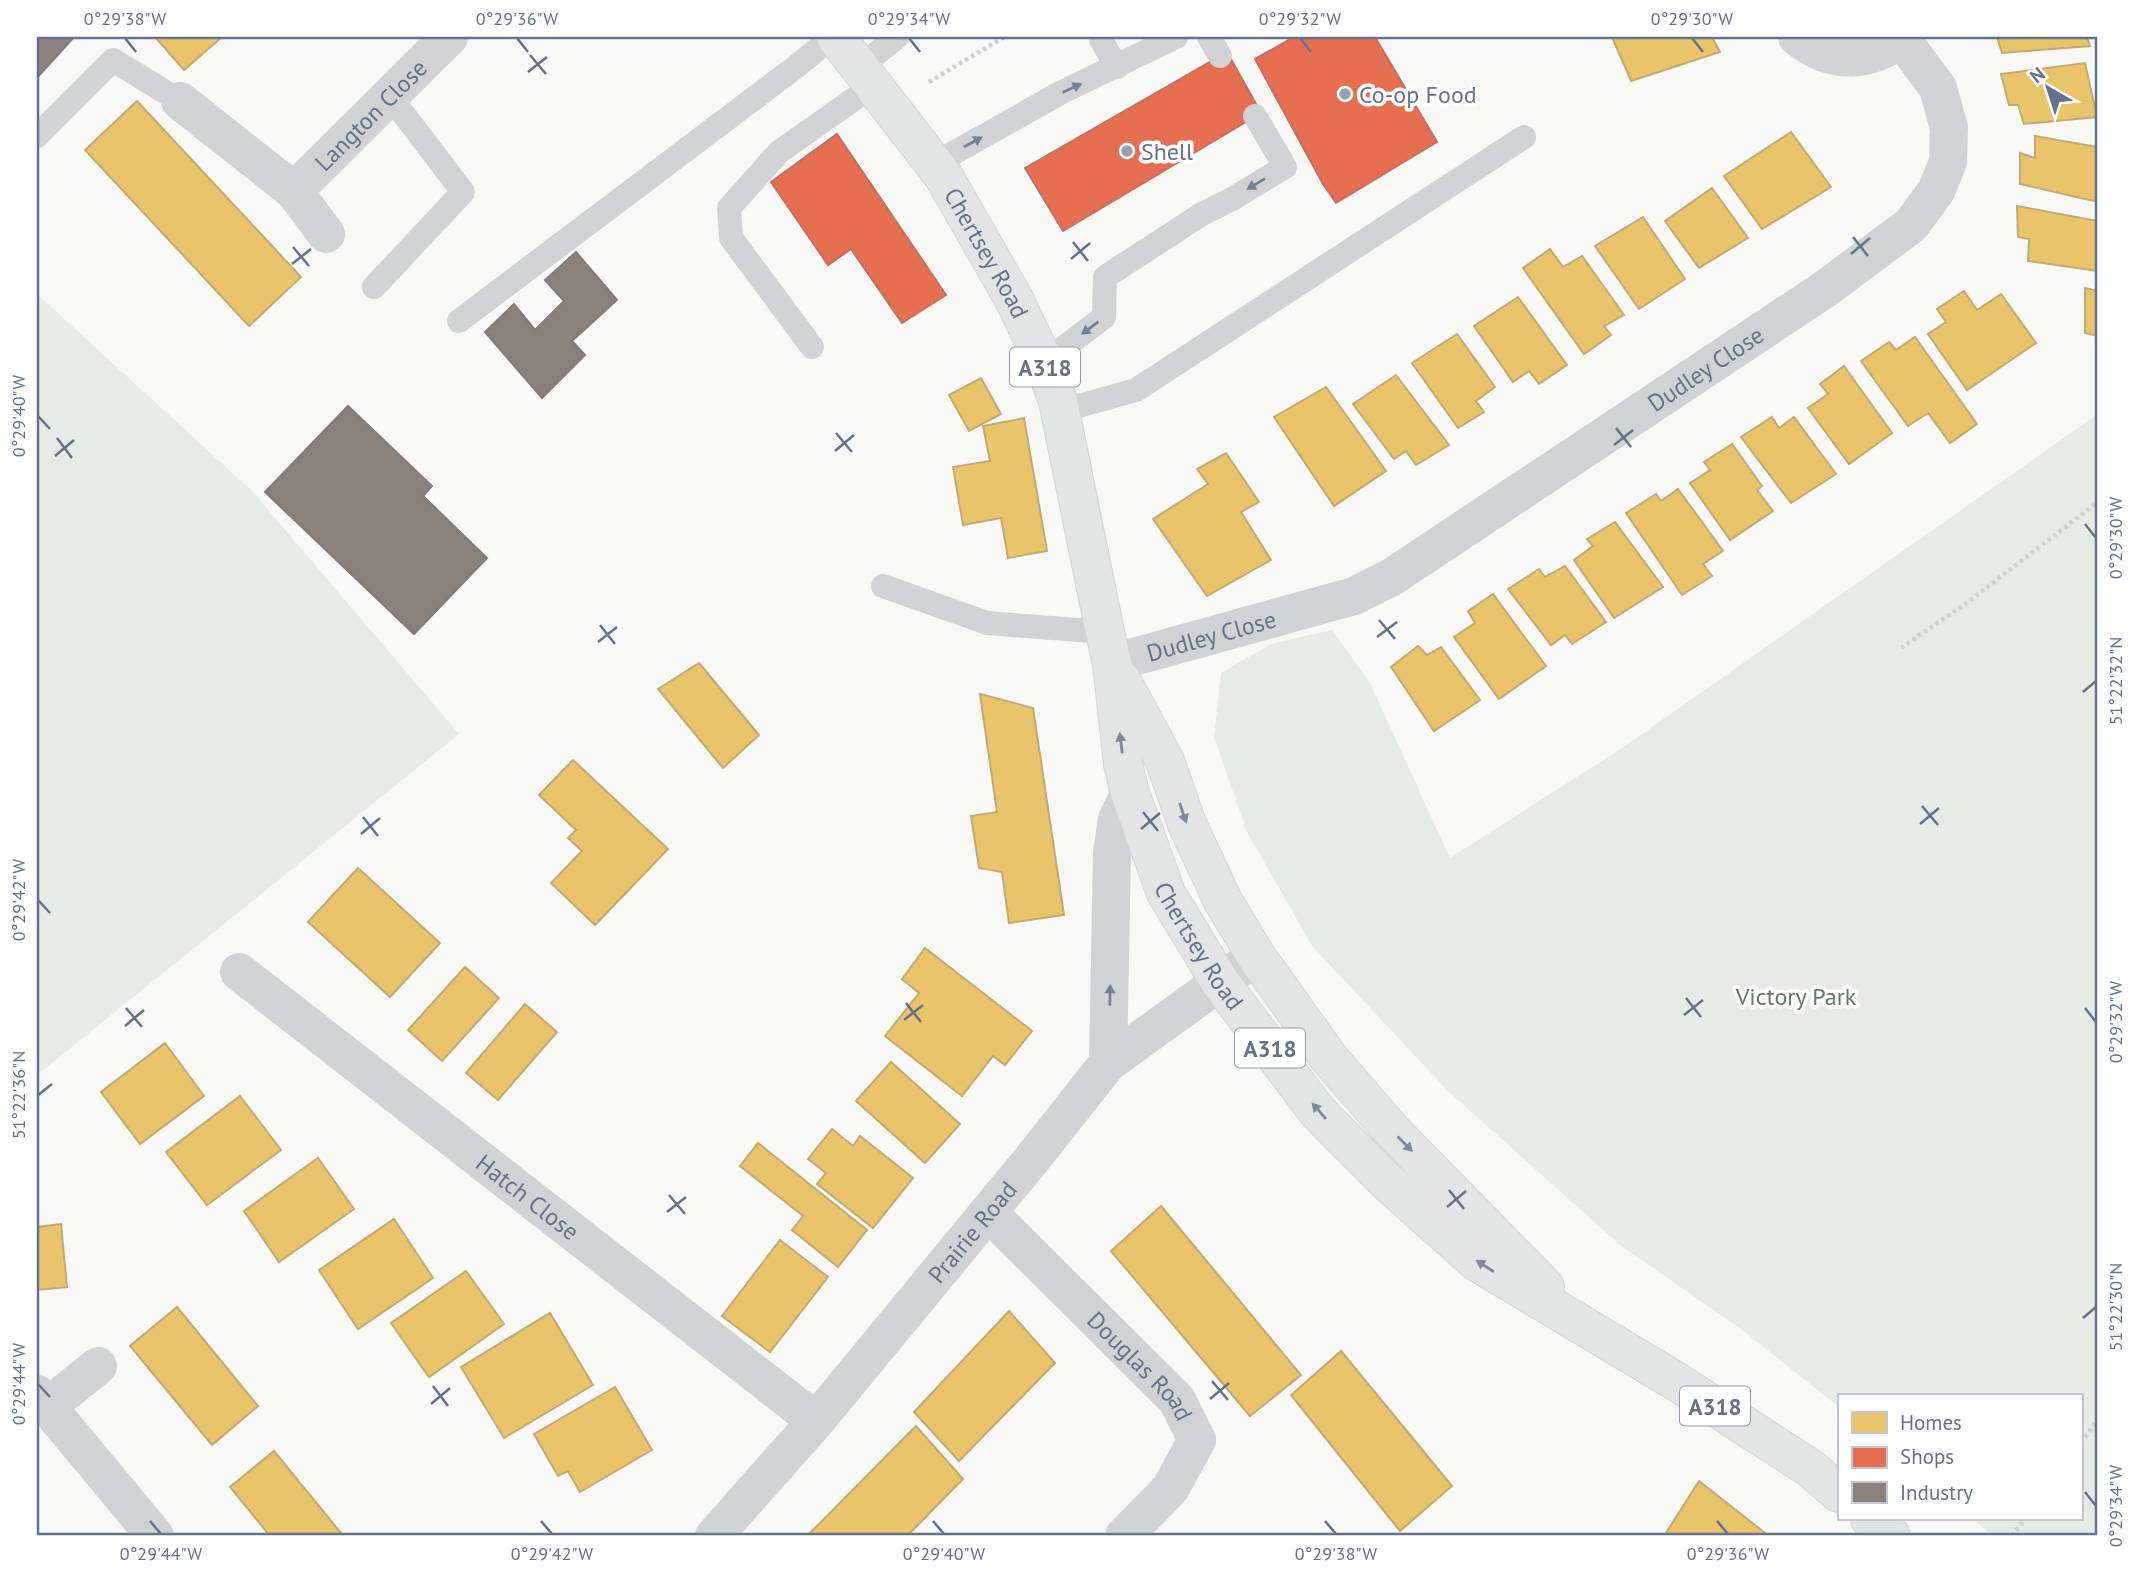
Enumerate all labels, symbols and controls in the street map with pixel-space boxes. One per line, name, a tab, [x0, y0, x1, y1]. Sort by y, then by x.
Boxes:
text: 0°29'38"W	[84, 7, 166, 30]
text: 0°29'36"W	[476, 7, 558, 30]
text: 0°29'34"W	[868, 7, 950, 30]
text: 0°29'32"W	[1259, 7, 1341, 30]
text: 0°29'30"W	[1651, 7, 1733, 30]
street label: Langton Close	[308, 52, 433, 177]
north arrow	[2012, 52, 2082, 122]
text: N	[2025, 62, 2050, 88]
place label: Co-op Food	[1359, 79, 1477, 110]
one-way arrow	[1062, 82, 1082, 94]
marker: Co-op Food	[1337, 86, 1353, 102]
place label: Shell	[1141, 136, 1193, 167]
one-way arrow	[963, 137, 983, 148]
marker: Shell	[1119, 143, 1135, 159]
one-way arrow	[1246, 178, 1265, 191]
street label: Chertsey Road	[938, 182, 1036, 323]
street label: Dudley Close	[1641, 319, 1769, 418]
one-way arrow	[1081, 321, 1100, 335]
road number: A318	[1010, 348, 1080, 386]
text: 0°29'40"W	[7, 375, 30, 457]
text: 0°29'30"W	[2104, 497, 2127, 579]
street label: Dudley Close	[1143, 603, 1279, 668]
text: 51°22'32"N	[2104, 637, 2127, 725]
one-way arrow	[1115, 732, 1126, 754]
one-way arrow	[1178, 802, 1189, 823]
text: 0°29'42"W	[7, 859, 30, 941]
street label: Chertsey Road	[1148, 878, 1251, 1016]
park label: Victory Park	[1735, 981, 1857, 1012]
text: 0°29'32"W	[2104, 981, 2127, 1063]
one-way arrow	[1104, 983, 1116, 1005]
road number: A318	[1235, 1028, 1305, 1068]
text: 51°22'36"N	[7, 1051, 30, 1139]
one-way arrow	[1311, 1102, 1327, 1120]
one-way arrow	[1396, 1136, 1413, 1153]
street label: Hatch Close	[470, 1147, 586, 1247]
street label: Prairie Road	[921, 1174, 1023, 1289]
one-way arrow	[1475, 1260, 1494, 1273]
text: 51°22'30"N	[2104, 1263, 2127, 1351]
street label: Douglas Road	[1081, 1304, 1200, 1426]
text: 0°29'44"W	[7, 1343, 30, 1425]
road number: A318	[1680, 1386, 1750, 1426]
legend	[1838, 1394, 2082, 1520]
text: Homes	[1900, 1409, 1962, 1436]
text: Shops	[1900, 1443, 1954, 1470]
text: 0°29'34"W	[2104, 1465, 2127, 1547]
text: Industry	[1900, 1479, 1973, 1506]
text: 0°29'44"W	[120, 1542, 202, 1565]
text: 0°29'42"W	[511, 1542, 593, 1565]
text: 0°29'40"W	[903, 1542, 985, 1565]
text: 0°29'38"W	[1295, 1542, 1377, 1565]
text: 0°29'36"W	[1687, 1542, 1769, 1565]

